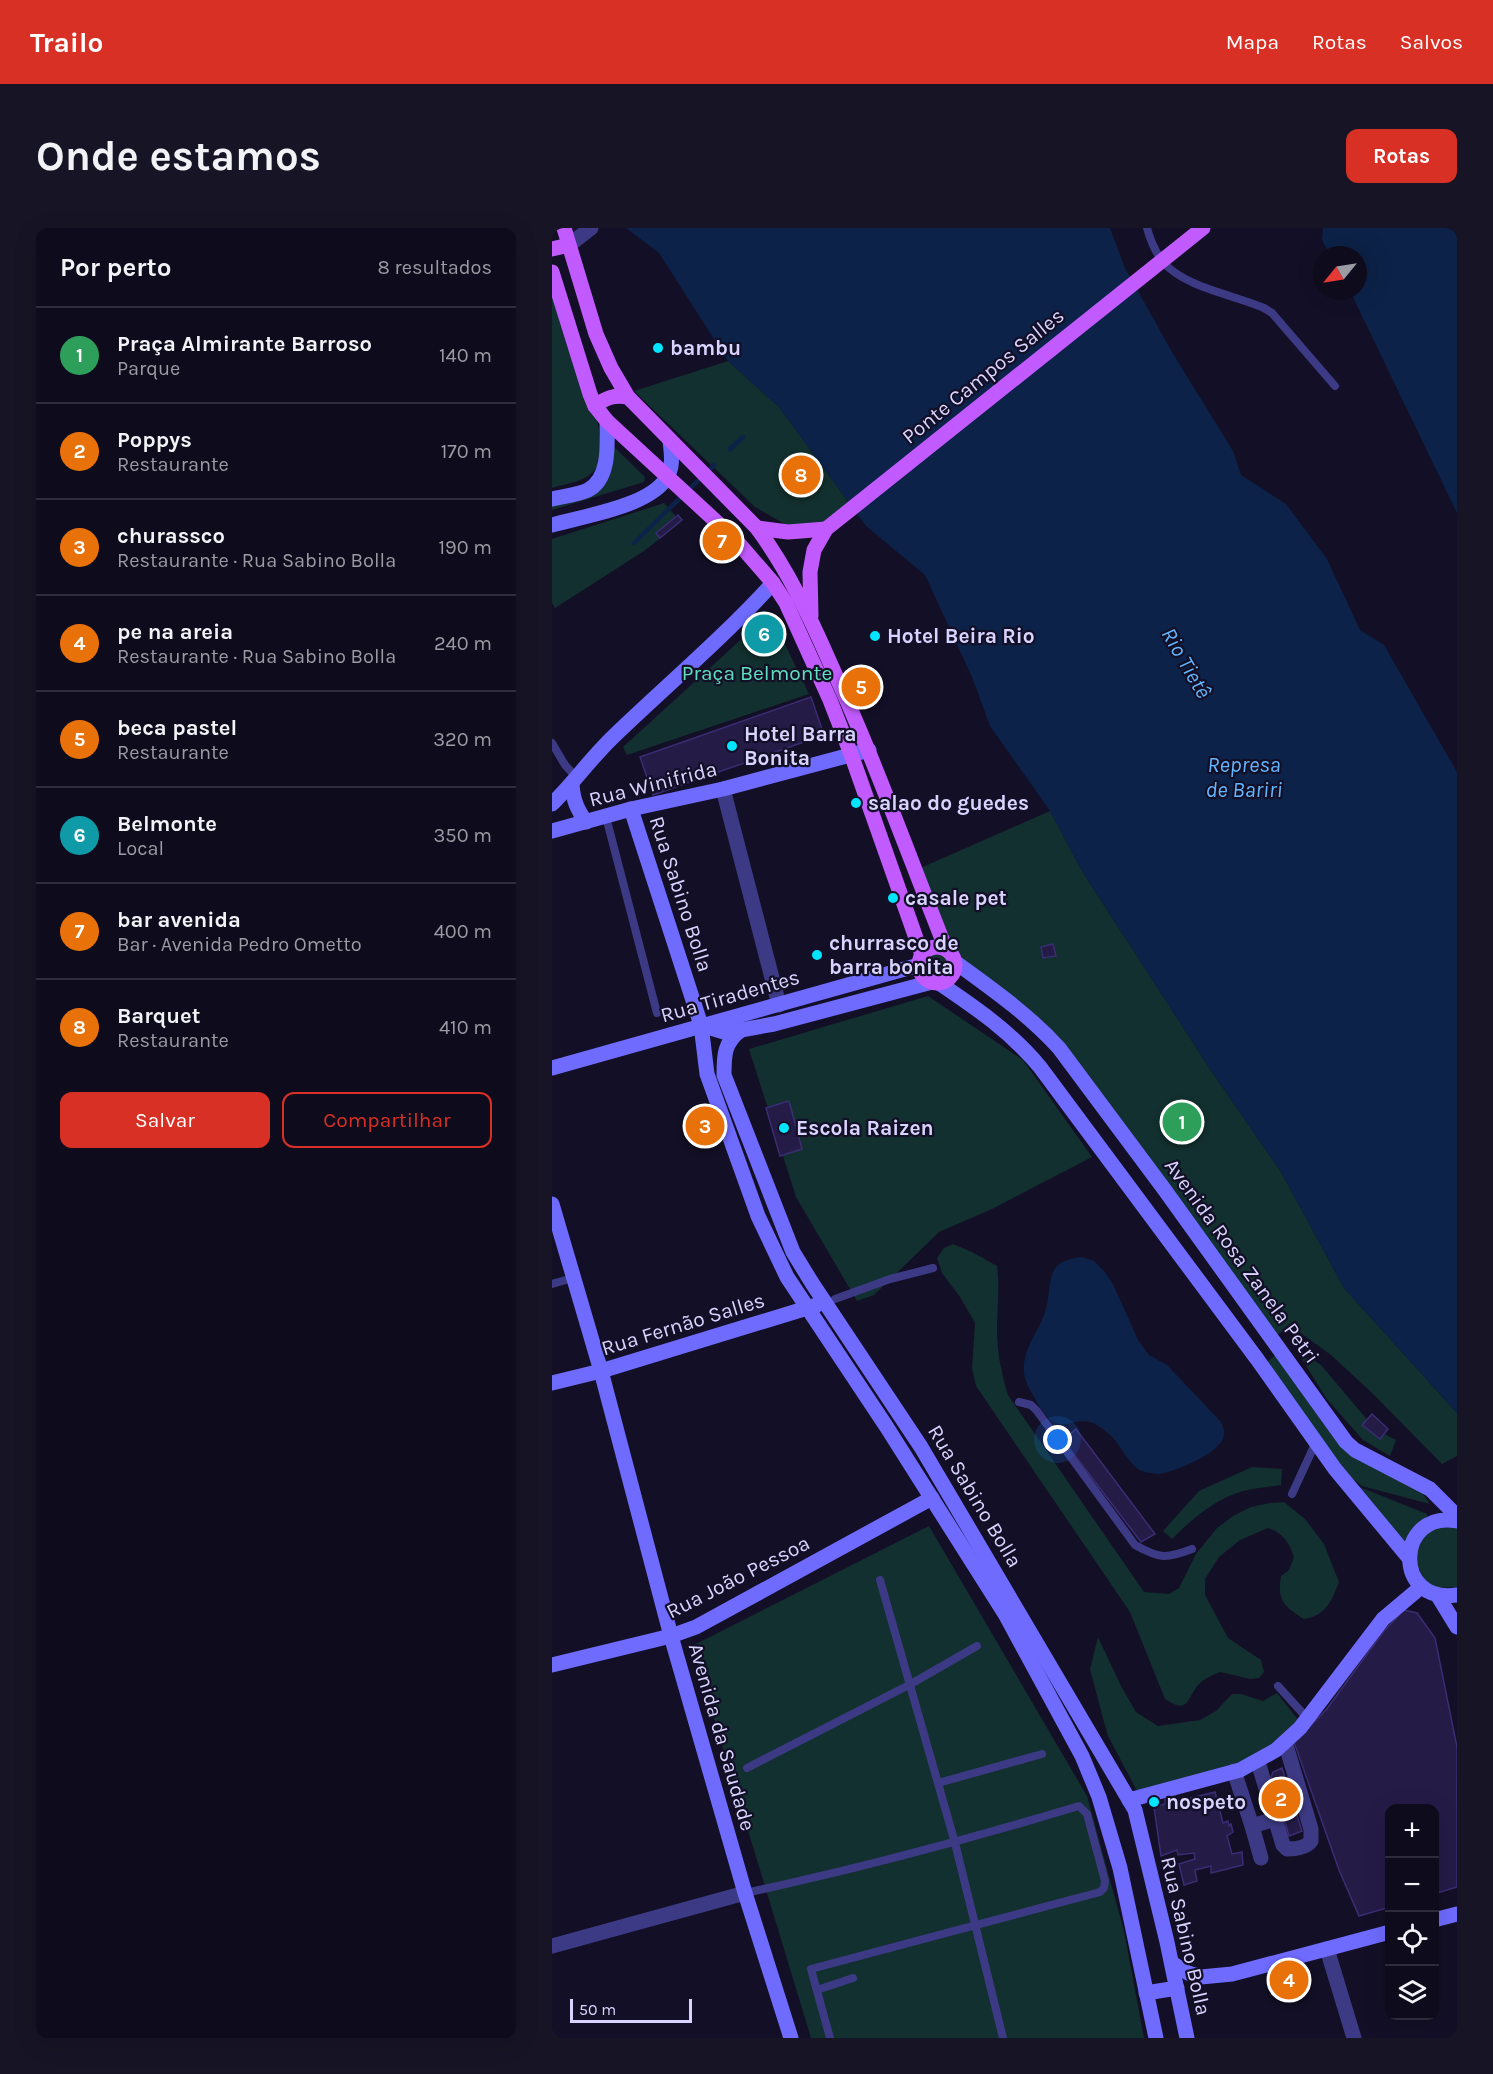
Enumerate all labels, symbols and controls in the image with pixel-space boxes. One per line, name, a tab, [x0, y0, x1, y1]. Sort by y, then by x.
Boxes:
text: Trailo	[30, 26, 103, 59]
text: Mapa	[1226, 30, 1279, 54]
text: Rotas	[1312, 30, 1367, 54]
text: Salvos	[1400, 30, 1463, 54]
button: Rotas	[1346, 129, 1457, 183]
text: Onde estamos	[36, 131, 321, 181]
north arrow	[1313, 246, 1367, 300]
text: Por perto	[60, 252, 171, 283]
text: 8 resultados	[377, 256, 492, 279]
street label: Ponte Campos Salles	[897, 303, 1069, 449]
text: Praça Almirante Barroso	[117, 331, 372, 357]
place label: bambu	[670, 336, 741, 360]
marker: bambu	[651, 341, 665, 355]
text: 1	[76, 344, 83, 367]
text: 140 m	[439, 344, 492, 367]
text: Parque	[117, 357, 180, 380]
text: Poppys	[117, 427, 192, 453]
text: 2	[73, 440, 86, 463]
text: 170 m	[441, 440, 492, 463]
pin: 8	[782, 452, 820, 498]
text: Restaurante	[117, 453, 229, 476]
pin: 7	[702, 518, 742, 564]
text: churassco	[117, 523, 225, 549]
text: 3	[73, 536, 86, 559]
text: 190 m	[438, 536, 492, 559]
text: Restaurante · Rua Sabino Bolla	[117, 549, 396, 572]
pin: 6	[744, 612, 784, 656]
text: pe na areia	[117, 619, 233, 645]
water label: Rio Tietê	[1155, 623, 1217, 703]
place label: Hotel Beira Rio	[887, 624, 1035, 648]
marker: Hotel Beira Rio	[868, 629, 882, 643]
text: 4	[74, 632, 85, 655]
text: 240 m	[434, 632, 492, 655]
text: Restaurante · Rua Sabino Bolla	[117, 645, 396, 668]
park label: Praça Belmonte	[682, 661, 832, 685]
pin: 5	[842, 664, 880, 710]
text: beca pastel	[117, 715, 237, 741]
place label: Hotel Barra Bonita	[744, 722, 857, 770]
text: 5	[74, 728, 85, 751]
text: 320 m	[433, 728, 492, 751]
marker: Hotel Barra Bonita	[725, 739, 739, 753]
text: Restaurante	[117, 741, 229, 764]
water label: Represa de Bariri	[1206, 752, 1283, 803]
street label: Rua Winifrida	[586, 756, 720, 812]
place label: salao do guedes	[868, 791, 1029, 815]
marker: salao do guedes	[849, 796, 863, 810]
text: Belmonte	[117, 811, 217, 837]
street label: Rua Sabino Bolla	[645, 813, 717, 975]
text: 6	[73, 824, 86, 847]
text: 350 m	[434, 824, 492, 847]
text: Local	[117, 837, 164, 860]
place label: casale pet	[905, 886, 1007, 910]
marker: casale pet	[886, 891, 900, 905]
text: bar avenida	[117, 907, 241, 933]
text: 7	[75, 920, 84, 943]
text: 400 m	[434, 920, 492, 943]
place label: churrasco de barra bonita	[829, 931, 959, 979]
text: Bar · Avenida Pedro Ometto	[117, 933, 362, 956]
marker: churrasco de barra bonita	[810, 948, 824, 962]
street label: Rua Tiradentes	[658, 965, 802, 1027]
text: Barquet	[117, 1003, 200, 1029]
text: 8	[73, 1016, 86, 1039]
text: 410 m	[439, 1016, 492, 1039]
text: Restaurante	[117, 1029, 229, 1052]
button: Salvar	[60, 1092, 270, 1148]
button: Compartilhar	[282, 1092, 492, 1148]
pin: 1	[1162, 1100, 1202, 1144]
pin: 3	[686, 1104, 724, 1148]
place label: Escola Raizen	[796, 1116, 934, 1140]
marker: Escola Raizen	[777, 1121, 791, 1135]
street label: Avenida Rosa Zanela Petri	[1160, 1154, 1324, 1368]
street label: Rua Fernão Salles	[598, 1288, 768, 1360]
street label: Rua Sabino Bolla	[923, 1420, 1027, 1572]
your location	[1043, 1425, 1072, 1454]
street label: Rua João Pessoa	[662, 1531, 814, 1623]
street label: Avenida da Saudade	[684, 1640, 760, 1834]
pin: 2	[1262, 1776, 1300, 1822]
place label: nospeto	[1166, 1790, 1246, 1814]
marker: nospeto	[1147, 1795, 1161, 1809]
map controls	[1385, 1804, 1439, 2020]
button: +	[1385, 1804, 1439, 1858]
street label: Rua Sabino Bolla	[1156, 1854, 1216, 2018]
button: −	[1385, 1858, 1439, 1912]
button: locate	[1385, 1912, 1439, 1966]
pin: 4	[1270, 1958, 1308, 2002]
button: layers	[1385, 1966, 1439, 2020]
scale bar	[570, 1996, 692, 2024]
text: 50 m	[579, 2000, 616, 2019]

